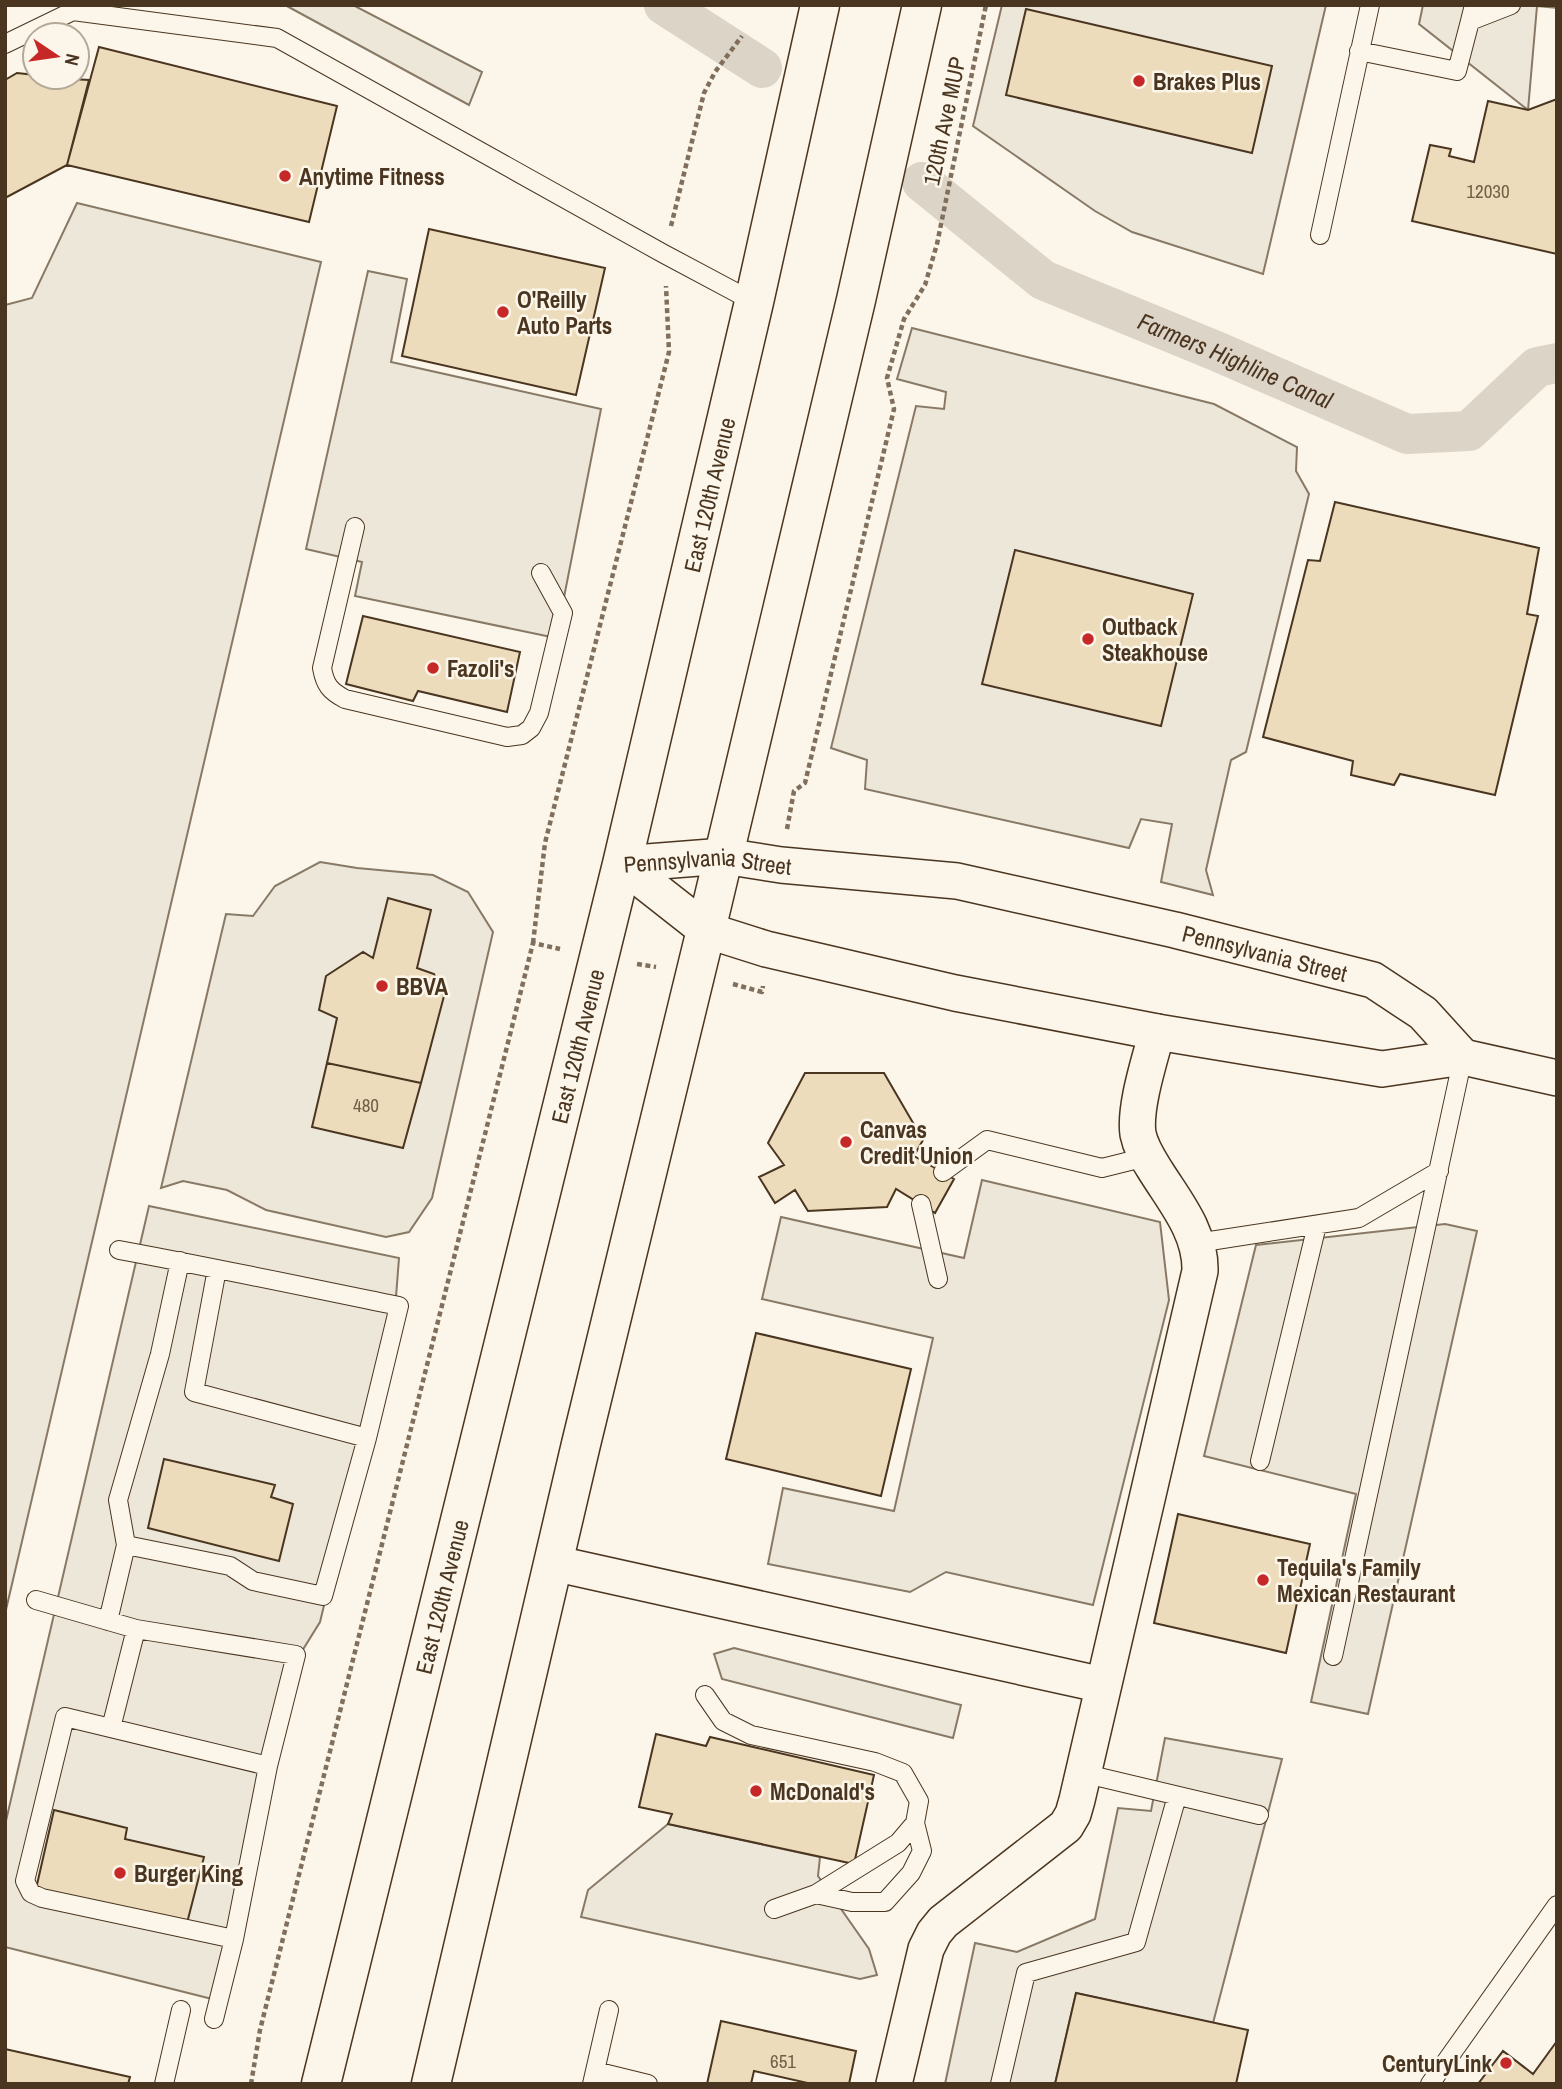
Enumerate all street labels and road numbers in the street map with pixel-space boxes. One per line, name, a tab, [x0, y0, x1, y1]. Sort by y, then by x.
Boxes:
street label: 120th Ave MUP	[915, 54, 973, 188]
street label: East 120th Avenue	[676, 414, 742, 575]
street label: Pennsylvania Street	[622, 840, 793, 881]
street label: Pennsylvania Street	[1179, 917, 1351, 988]
street label: East 120th Avenue	[543, 966, 611, 1127]
street label: East 120th Avenue	[407, 1516, 475, 1677]

